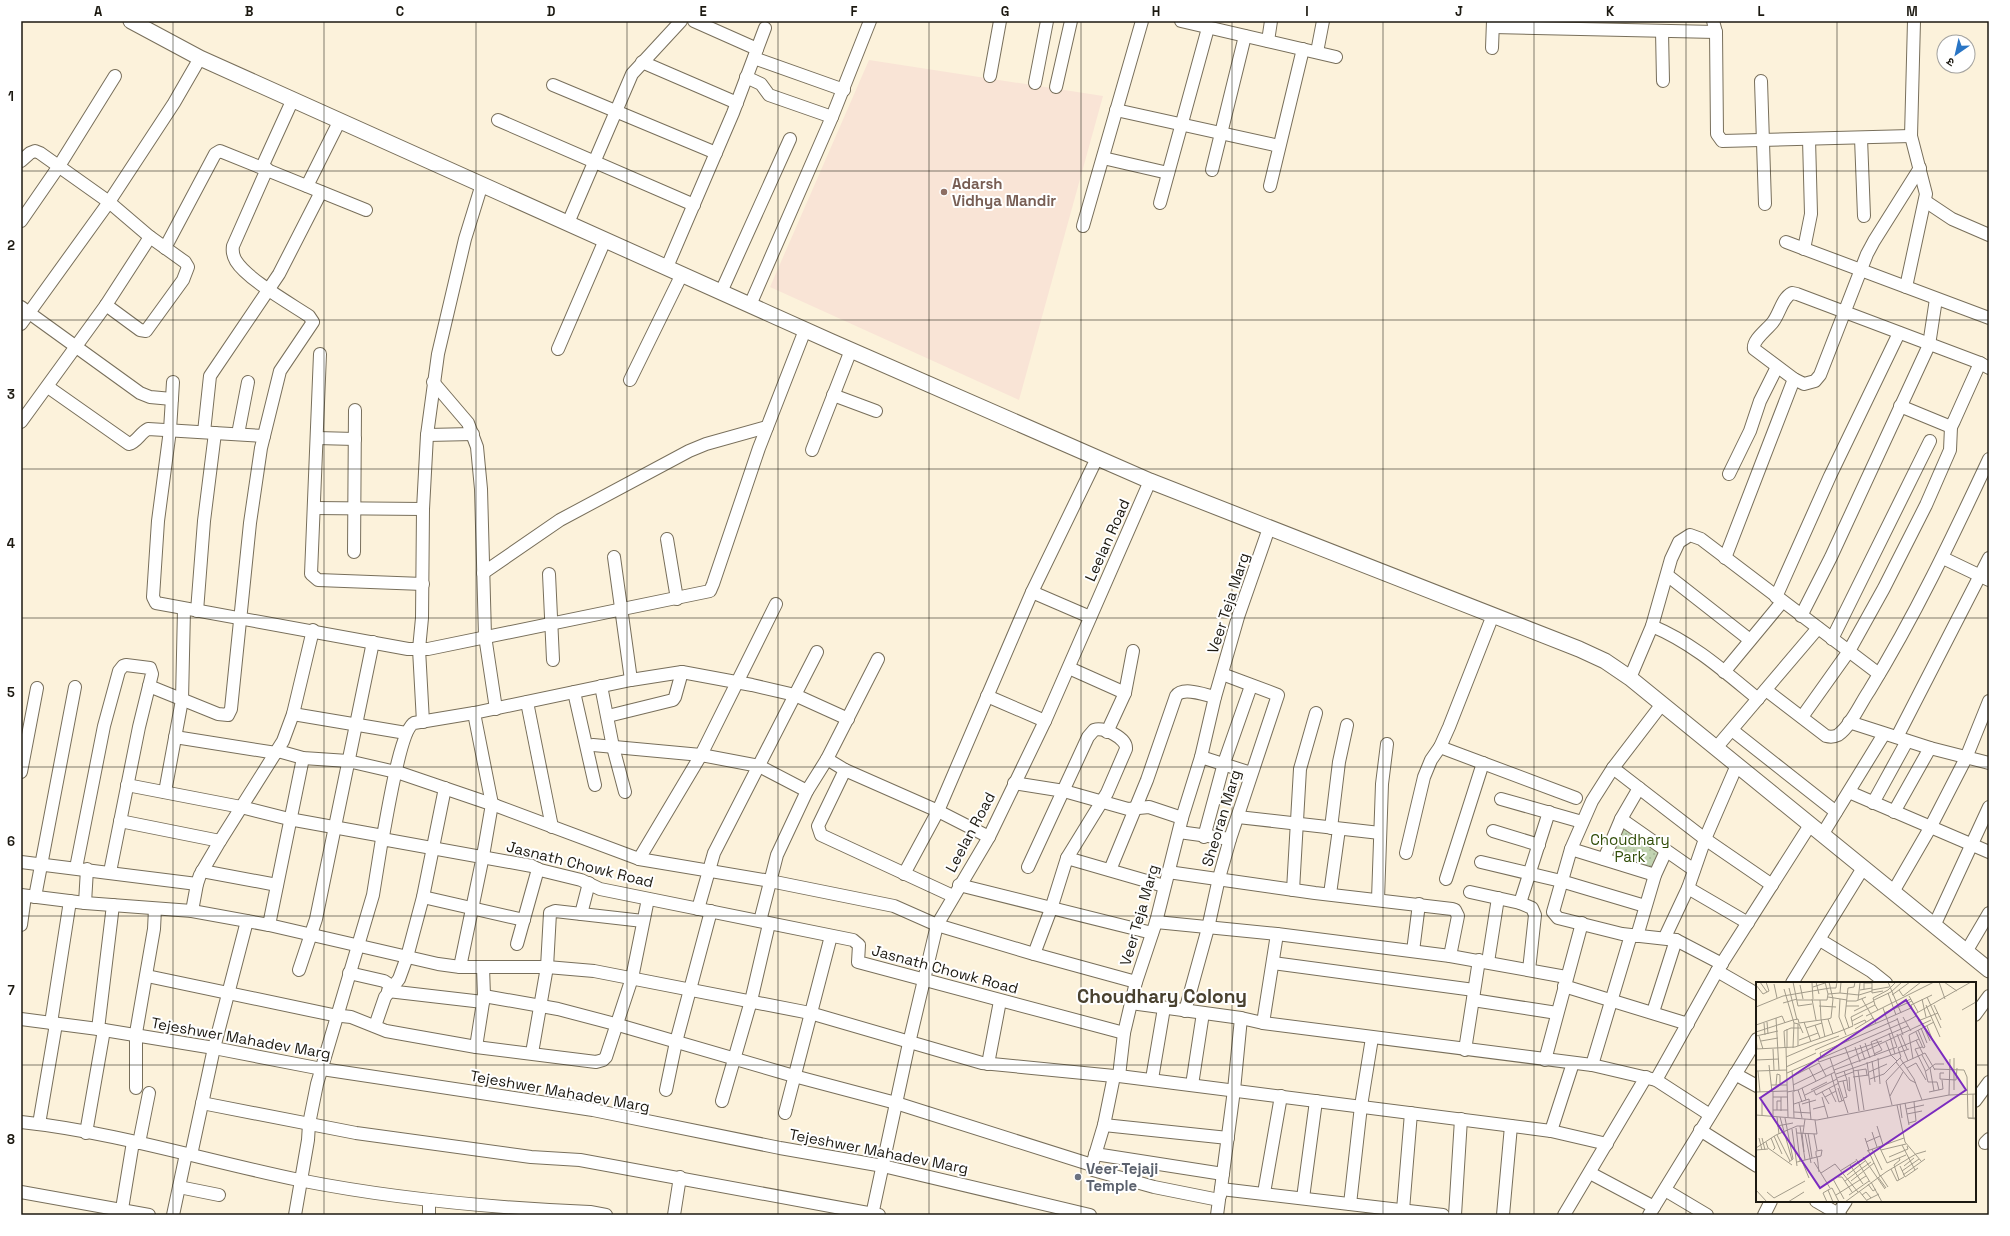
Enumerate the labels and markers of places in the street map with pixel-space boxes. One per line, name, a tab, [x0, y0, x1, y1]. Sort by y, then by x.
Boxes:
place label: Adarsh Vidhya Mandir	[952, 174, 1056, 210]
marker: Adarsh Vidhya Mandir	[939, 187, 949, 197]
place label: Veer Tejaji Temple	[1086, 1159, 1158, 1195]
marker: Veer Tejaji Temple	[1073, 1172, 1083, 1182]

